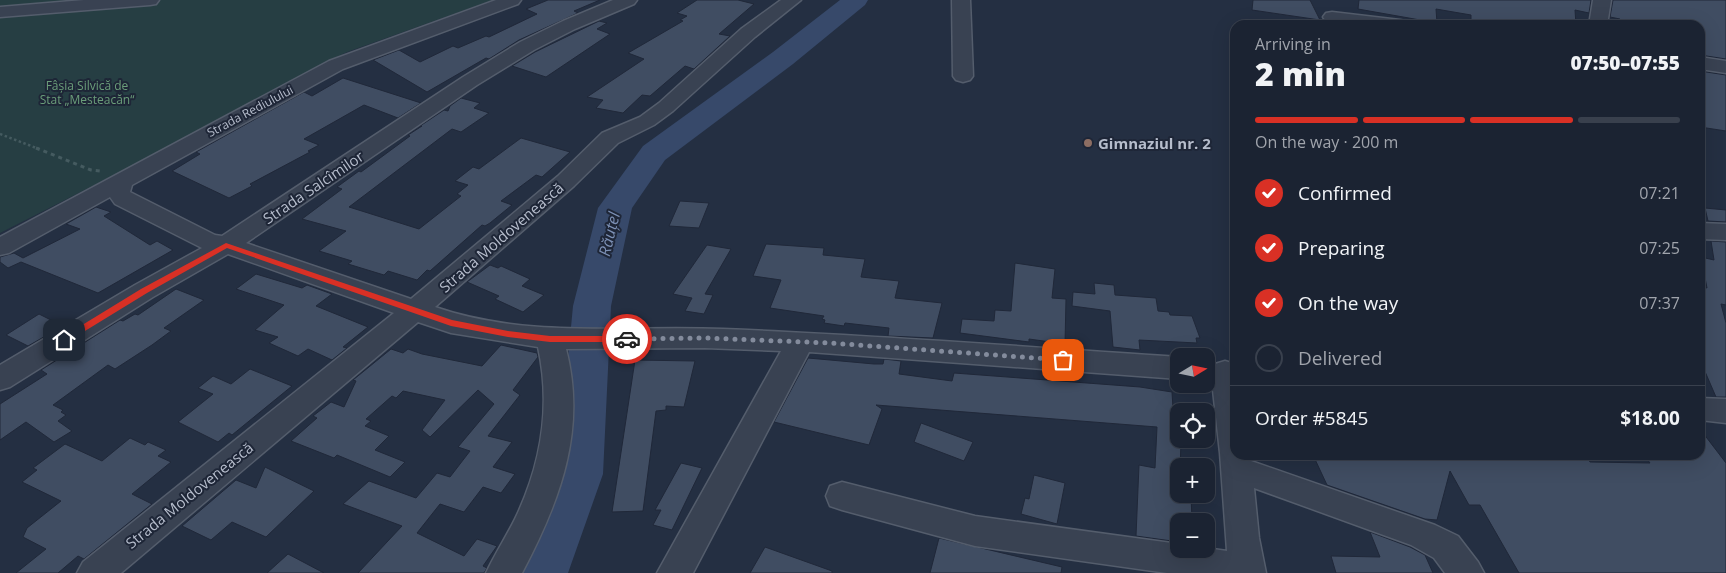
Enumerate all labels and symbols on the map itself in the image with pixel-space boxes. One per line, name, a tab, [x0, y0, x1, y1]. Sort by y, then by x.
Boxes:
park label: Fâșia Silvică de Stat „Mesteacăn“	[40, 77, 135, 108]
street label: Strada Rediulului	[204, 81, 296, 141]
place label: Gimnaziul nr. 2	[1098, 133, 1211, 153]
marker: Gimnaziul nr. 2	[1082, 137, 1094, 149]
street label: Strada Salcîmilor	[259, 146, 367, 228]
street label: Strada Moldovenească	[435, 177, 567, 297]
water label: Răuțel	[593, 209, 625, 258]
courier	[602, 314, 652, 364]
pin	[43, 319, 85, 361]
pin	[1042, 339, 1084, 381]
north arrow	[1170, 348, 1215, 392]
street label: Strada Moldovenească	[121, 437, 257, 553]

